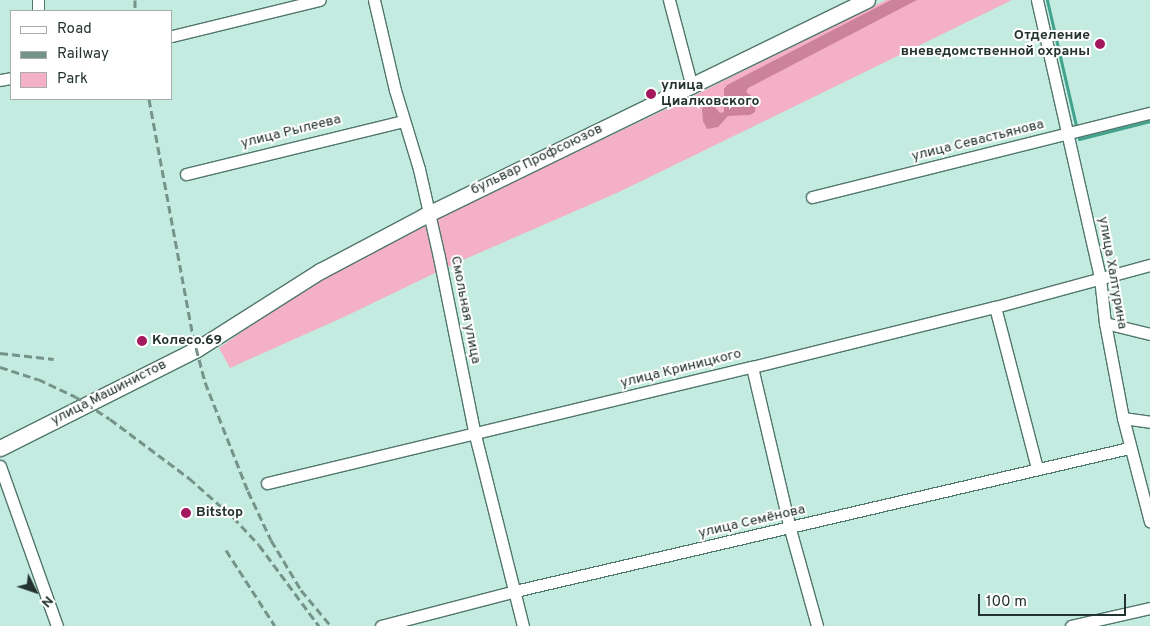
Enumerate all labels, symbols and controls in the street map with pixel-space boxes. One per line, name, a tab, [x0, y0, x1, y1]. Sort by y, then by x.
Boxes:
legend	[10, 10, 172, 100]
text: Road	[57, 20, 92, 39]
place label: Отделение вневедомственной охраны	[901, 28, 1090, 60]
marker: Отделение вневедомственной охраны	[1094, 38, 1106, 50]
text: Railway	[57, 45, 109, 64]
text: Park	[57, 70, 88, 89]
place label: улица Циалковского	[661, 78, 760, 110]
marker: улица Циалковского	[645, 88, 657, 100]
street label: улица Рылеева	[239, 111, 343, 153]
street label: улица Севастьянова	[910, 116, 1046, 166]
street label: бульвар Профсоюзов	[468, 121, 606, 199]
street label: улица Халтурина	[1094, 215, 1130, 331]
street label: Смольная улица	[446, 255, 484, 365]
place label: Колесо.69	[152, 333, 222, 349]
marker: Колесо.69	[136, 335, 148, 347]
street label: улица Криницкого	[619, 346, 743, 392]
street label: улица Машинистов	[48, 357, 170, 429]
street label: улица Семёнова	[697, 502, 807, 542]
place label: Bitstop	[196, 505, 243, 521]
marker: Bitstop	[180, 507, 192, 519]
north arrow	[10, 566, 60, 616]
scale bar	[980, 584, 1128, 616]
text: N	[37, 592, 56, 611]
text: 100 m	[986, 593, 1027, 612]

